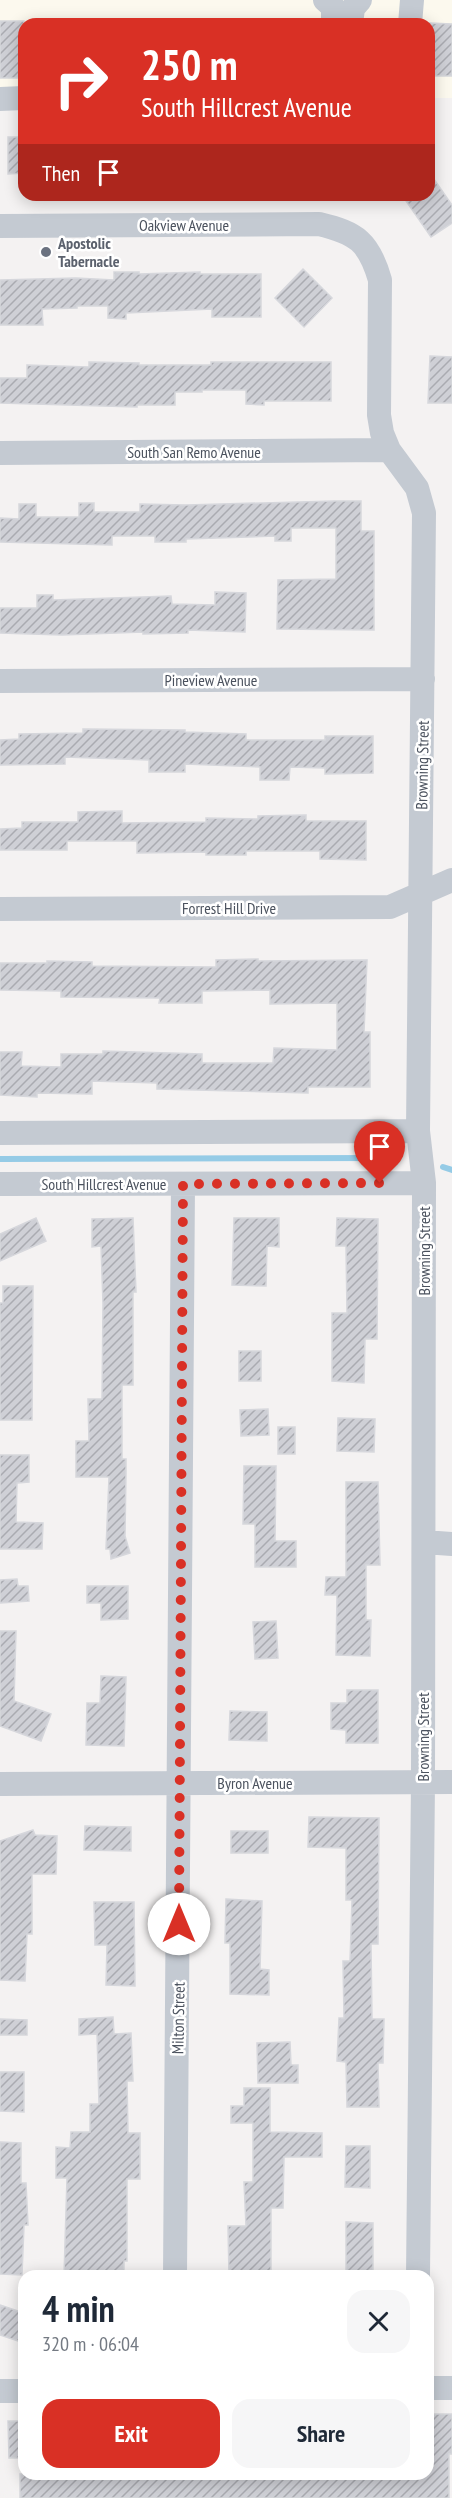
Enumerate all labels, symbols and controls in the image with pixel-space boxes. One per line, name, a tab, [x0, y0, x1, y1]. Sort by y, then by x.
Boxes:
text: 250 m	[141, 37, 238, 92]
icon: right	[42, 42, 120, 120]
text: South Hillcrest Avenue	[141, 90, 352, 124]
icon: arrive	[92, 156, 125, 189]
text: Then	[42, 159, 80, 187]
street label: Oakview Avenue	[139, 215, 229, 235]
place label: Apostolic Tabernacle	[57, 233, 120, 271]
marker: Apostolic Tabernacle	[39, 245, 53, 259]
street label: South San Remo Avenue	[127, 442, 261, 462]
street label: Pineview Avenue	[165, 670, 257, 690]
street label: Browning Street	[411, 720, 433, 810]
street label: Forrest Hill Drive	[182, 898, 276, 918]
pin	[354, 1121, 405, 1183]
icon: arrive	[363, 1130, 396, 1163]
street label: South Hillcrest Avenue	[42, 1174, 166, 1194]
street label: Browning Street	[414, 1206, 434, 1296]
street label: Browning Street	[413, 1692, 433, 1782]
street label: Byron Avenue	[217, 1773, 293, 1793]
position arrow	[147, 1892, 211, 1956]
street label: Milton Street	[167, 1981, 189, 2054]
text: 4 min	[42, 2285, 115, 2332]
button: close	[347, 2290, 410, 2353]
text: 320 m · 06:04	[42, 2331, 139, 2357]
button: Exit	[42, 2399, 220, 2468]
button: Share	[232, 2399, 410, 2468]

